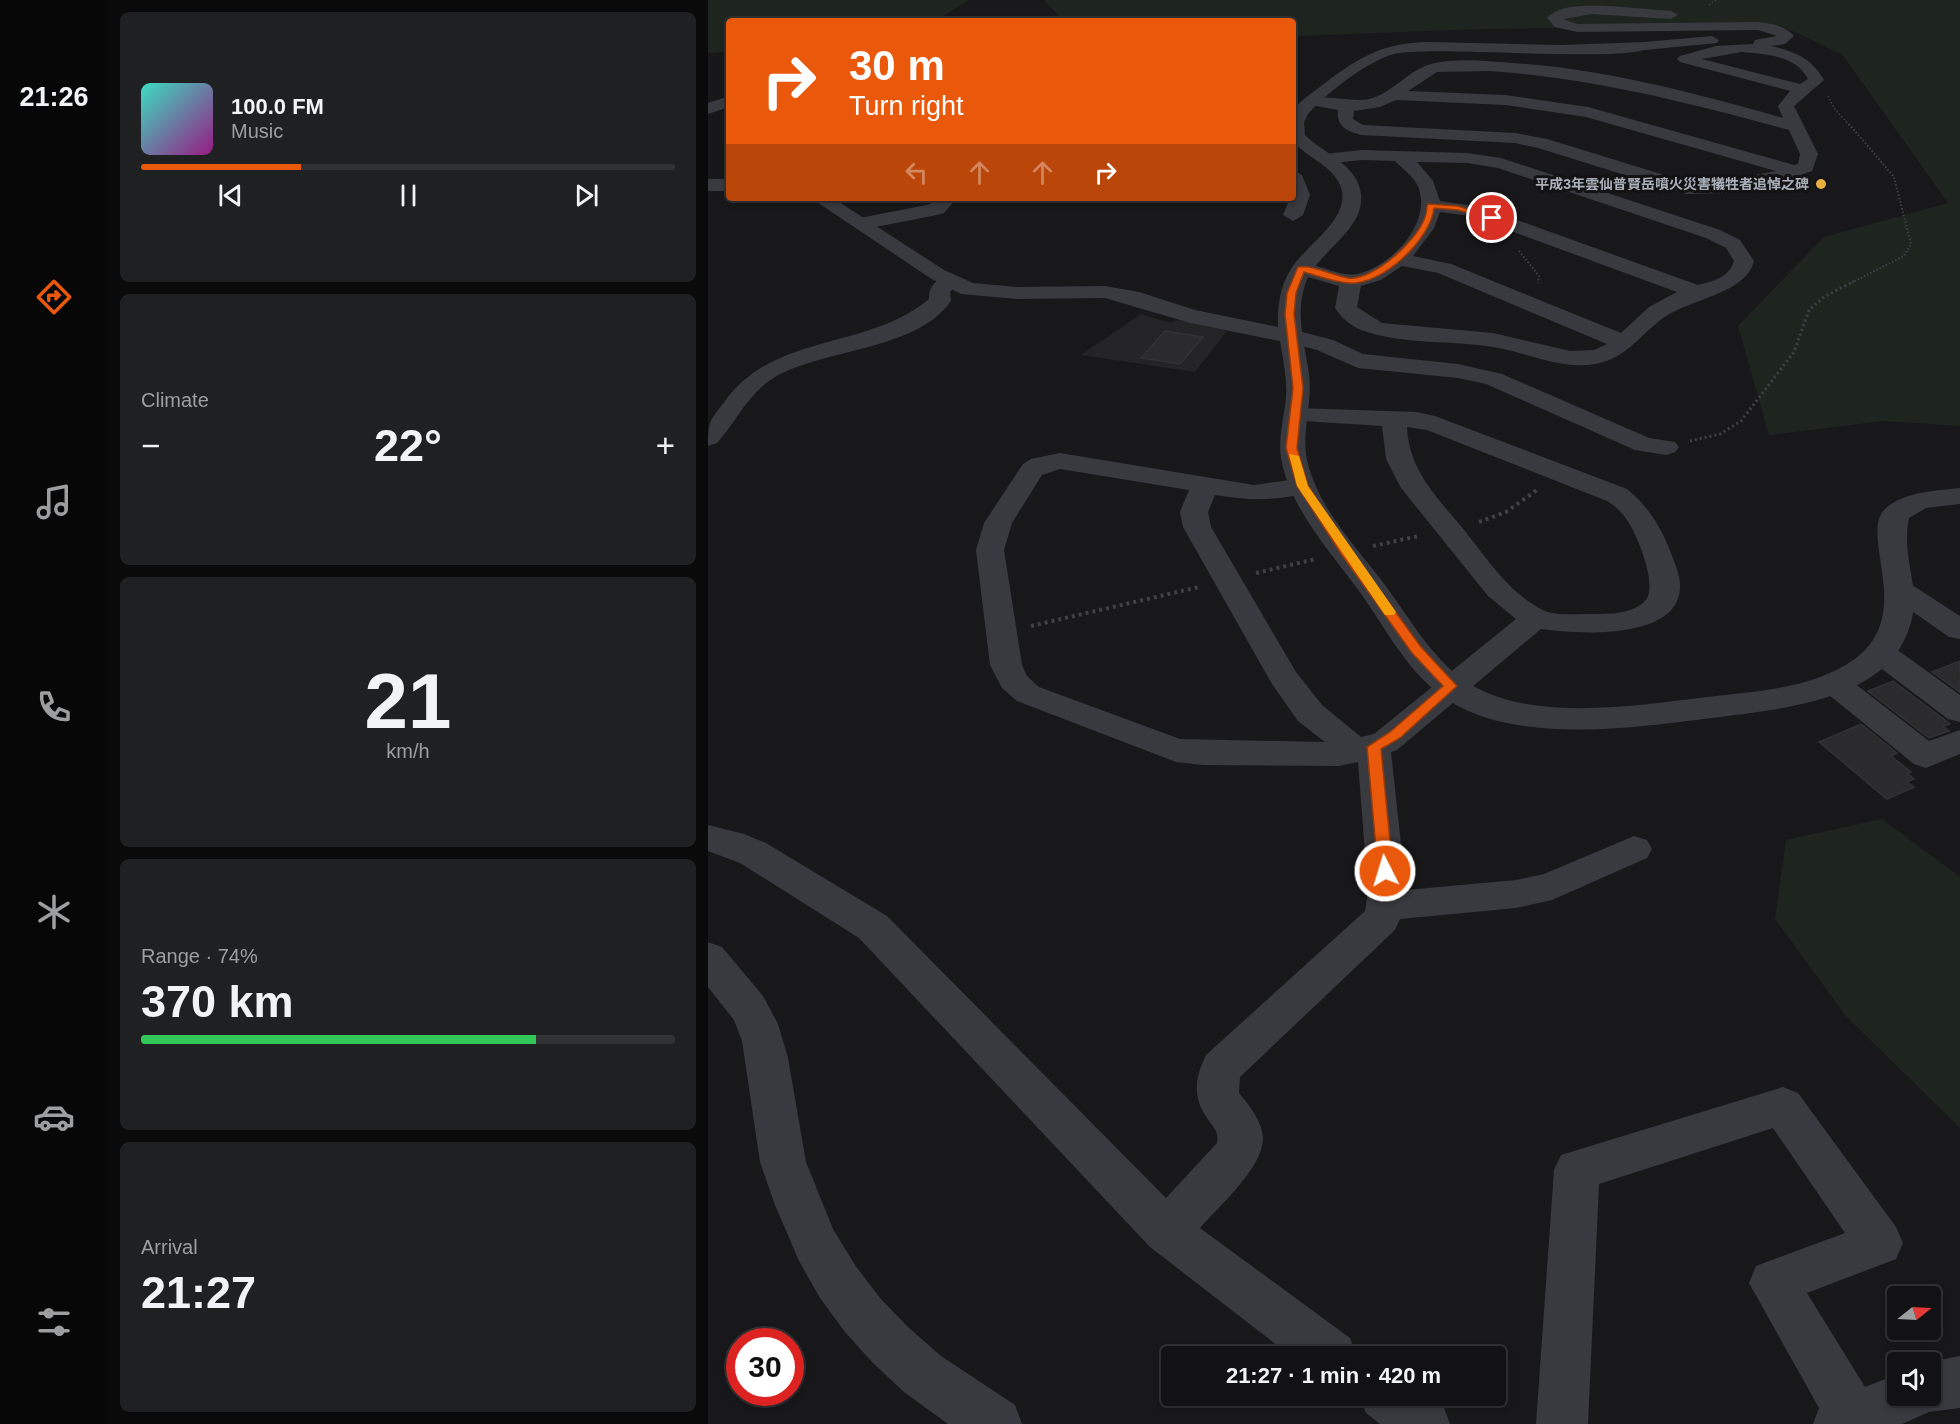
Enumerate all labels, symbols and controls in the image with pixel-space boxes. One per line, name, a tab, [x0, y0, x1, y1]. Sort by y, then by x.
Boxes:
icon: right	[750, 42, 828, 120]
text: 30 m	[849, 42, 945, 89]
text: 21:26	[19, 82, 89, 112]
text: Turn right	[849, 91, 964, 121]
text: 100.0 FM	[231, 94, 324, 119]
text: Music	[231, 120, 283, 142]
icon: left	[900, 156, 933, 189]
icon: ahead	[963, 156, 996, 189]
icon: ahead	[1026, 156, 1059, 189]
icon: right	[1089, 156, 1122, 189]
place label: 平成3年雲仙普賢岳噴火災害犠牲者追悼之碑	[1535, 176, 1809, 192]
marker: 平成3年雲仙普賢岳噴火災害犠牲者追悼之碑	[1814, 177, 1828, 191]
icon: previous	[214, 179, 247, 212]
icon: pause	[392, 179, 425, 212]
icon: next	[570, 179, 603, 212]
pin	[1466, 192, 1517, 243]
icon: arrive	[1475, 201, 1508, 234]
icon: directions	[33, 276, 75, 318]
text: Climate	[141, 389, 209, 411]
text: 22°	[374, 420, 442, 471]
text: −	[141, 427, 160, 464]
text: +	[656, 427, 675, 464]
icon: music	[33, 481, 75, 523]
text: 21	[365, 657, 451, 745]
icon: phone	[33, 686, 75, 728]
text: km/h	[386, 740, 430, 762]
position arrow	[1353, 839, 1417, 903]
icon: climate	[33, 891, 75, 933]
text: Range · 74%	[141, 945, 258, 967]
text: 370 km	[141, 976, 294, 1027]
icon: car	[33, 1096, 75, 1138]
text: Arrival	[141, 1236, 198, 1258]
text: 21:27	[141, 1267, 256, 1318]
north arrow	[1887, 1286, 1941, 1340]
map controls	[1887, 1286, 1941, 1406]
icon: filters	[33, 1301, 75, 1343]
speed limit sign: 30	[726, 1328, 804, 1406]
button: sound	[1887, 1352, 1941, 1406]
text: 21:27 · 1 min · 420 m	[1226, 1363, 1441, 1388]

